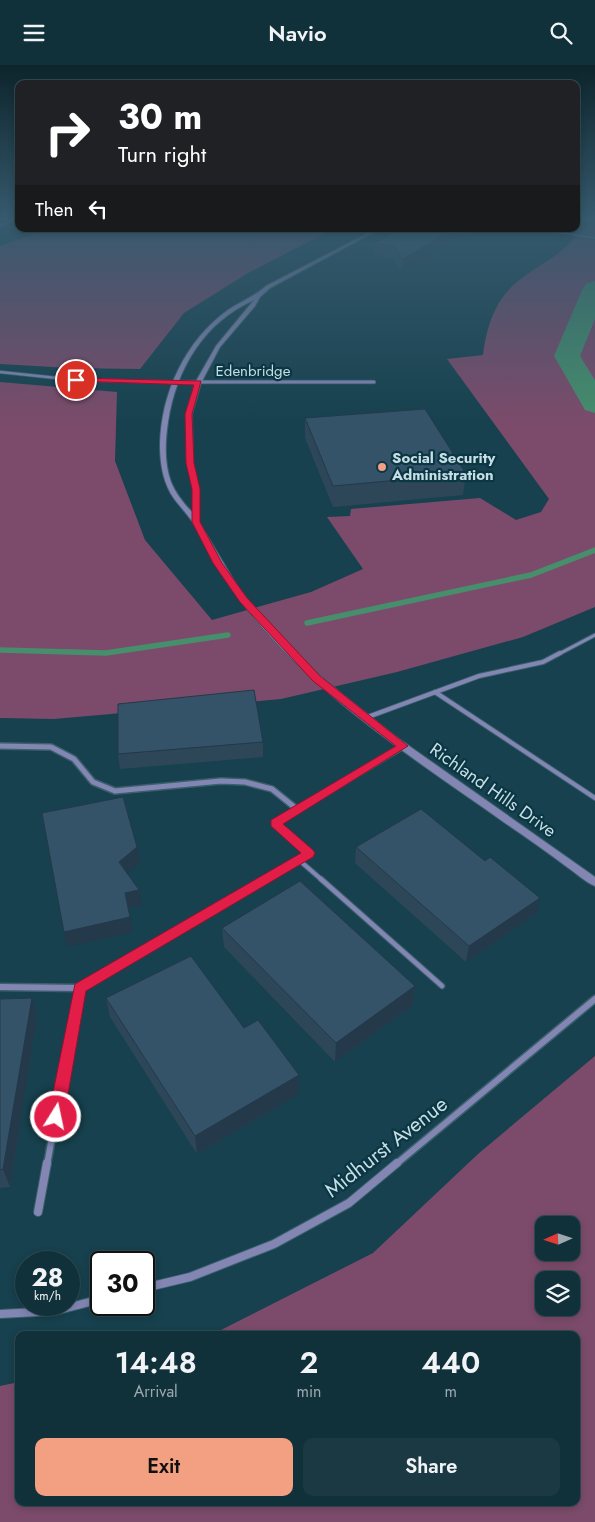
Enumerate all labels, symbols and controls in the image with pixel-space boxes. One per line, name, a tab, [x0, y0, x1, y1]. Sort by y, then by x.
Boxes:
text: Navio	[268, 17, 327, 49]
icon: menu	[20, 19, 48, 47]
icon: search	[547, 19, 575, 47]
text: 30 m	[118, 92, 202, 142]
icon: right	[35, 100, 100, 165]
text: Turn right	[118, 138, 206, 170]
icon: left	[84, 195, 112, 223]
text: Then	[35, 196, 74, 223]
pin	[55, 359, 97, 401]
street label: Edenbridge	[216, 360, 291, 382]
icon: arrive	[62, 366, 90, 394]
place label: Social Security Administration	[391, 447, 495, 486]
marker: Social Security Administration	[376, 461, 388, 473]
street label: Richland Hills Drive	[424, 737, 562, 843]
street label: Midhurst Avenue	[318, 1089, 454, 1205]
position arrow	[29, 1090, 81, 1142]
north arrow	[535, 1216, 580, 1261]
map controls	[535, 1216, 580, 1316]
speed limit sign: 30	[90, 1251, 155, 1316]
text: 28	[31, 1259, 64, 1295]
button: layers	[535, 1271, 580, 1316]
text: km/h	[34, 1287, 61, 1305]
text: 14:48	[115, 1341, 197, 1384]
text: 2	[300, 1341, 318, 1384]
text: 440	[421, 1341, 480, 1384]
text: Arrival	[134, 1380, 178, 1403]
text: min	[296, 1380, 321, 1403]
text: m	[444, 1380, 457, 1403]
button: Exit	[35, 1438, 293, 1496]
button: Share	[303, 1438, 560, 1496]

